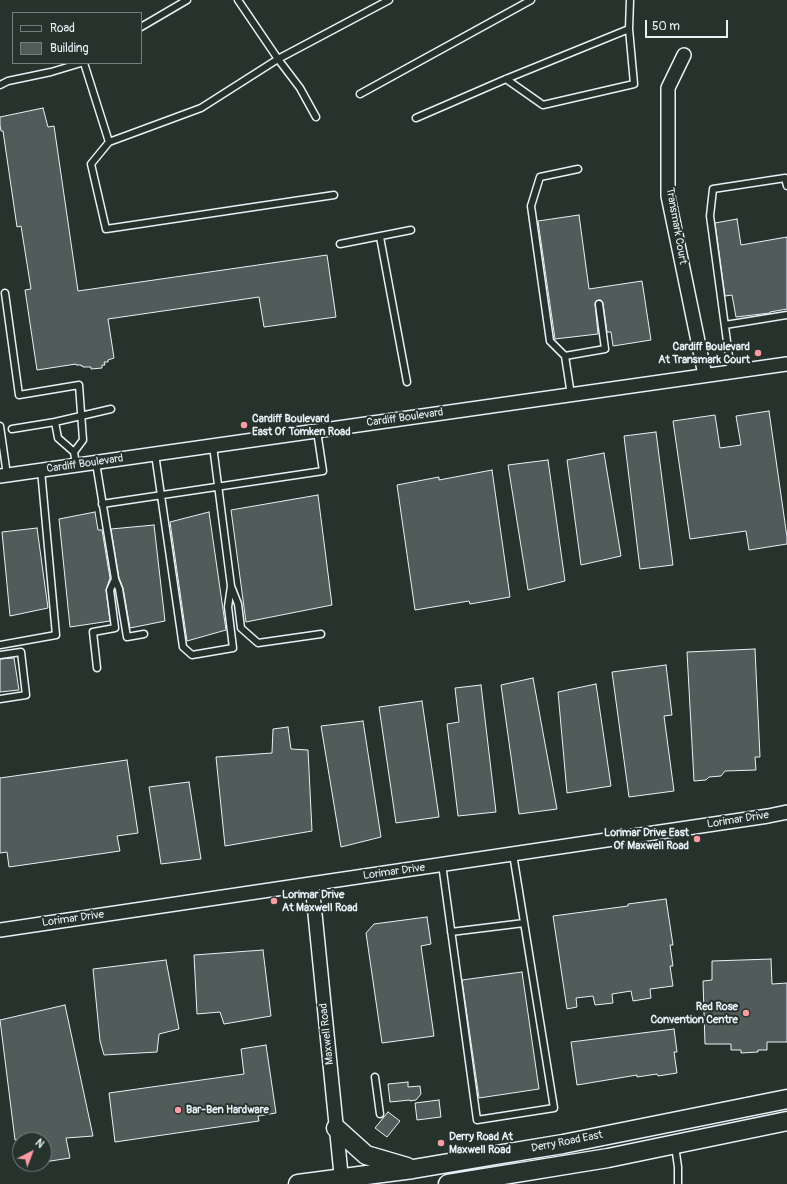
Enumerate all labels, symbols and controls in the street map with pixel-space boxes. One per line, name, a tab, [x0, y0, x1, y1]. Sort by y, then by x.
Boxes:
legend	[12, 12, 142, 64]
scale bar	[647, 12, 730, 38]
text: 50 m	[652, 19, 680, 34]
text: Road	[50, 21, 75, 36]
text: Building	[50, 41, 89, 56]
street label: Transmark Court	[663, 187, 689, 265]
place label: Cardiff Boulevard At Transmark Court	[658, 340, 750, 366]
marker: Cardiff Boulevard At Transmark Court	[753, 348, 763, 358]
street label: Cardiff Boulevard	[366, 406, 444, 430]
place label: Cardiff Boulevard East Of Tomken Road	[252, 412, 351, 438]
marker: Cardiff Boulevard East Of Tomken Road	[239, 420, 249, 430]
street label: Cardiff Boulevard	[46, 452, 124, 476]
street label: Lorimar Drive	[706, 809, 770, 831]
place label: Lorimar Drive East Of Maxwell Road	[604, 826, 689, 852]
marker: Lorimar Drive East Of Maxwell Road	[692, 834, 702, 844]
street label: Lorimar Drive	[362, 861, 426, 883]
place label: Lorimar Drive At Maxwell Road	[282, 888, 358, 914]
marker: Lorimar Drive At Maxwell Road	[269, 896, 279, 906]
street label: Lorimar Drive	[41, 908, 105, 930]
place label: Red Rose Convention Centre	[650, 1000, 738, 1026]
street label: Maxwell Road	[317, 1003, 337, 1065]
marker: Red Rose Convention Centre	[741, 1008, 751, 1018]
place label: Bar-Ben Hardware	[186, 1103, 269, 1117]
marker: Bar-Ben Hardware	[173, 1105, 183, 1115]
street label: Derry Road East	[530, 1129, 604, 1155]
place label: Derry Road At Maxwell Road	[449, 1130, 513, 1156]
north arrow	[12, 1132, 52, 1172]
text: N	[33, 1136, 47, 1151]
marker: Derry Road At Maxwell Road	[436, 1138, 446, 1148]

